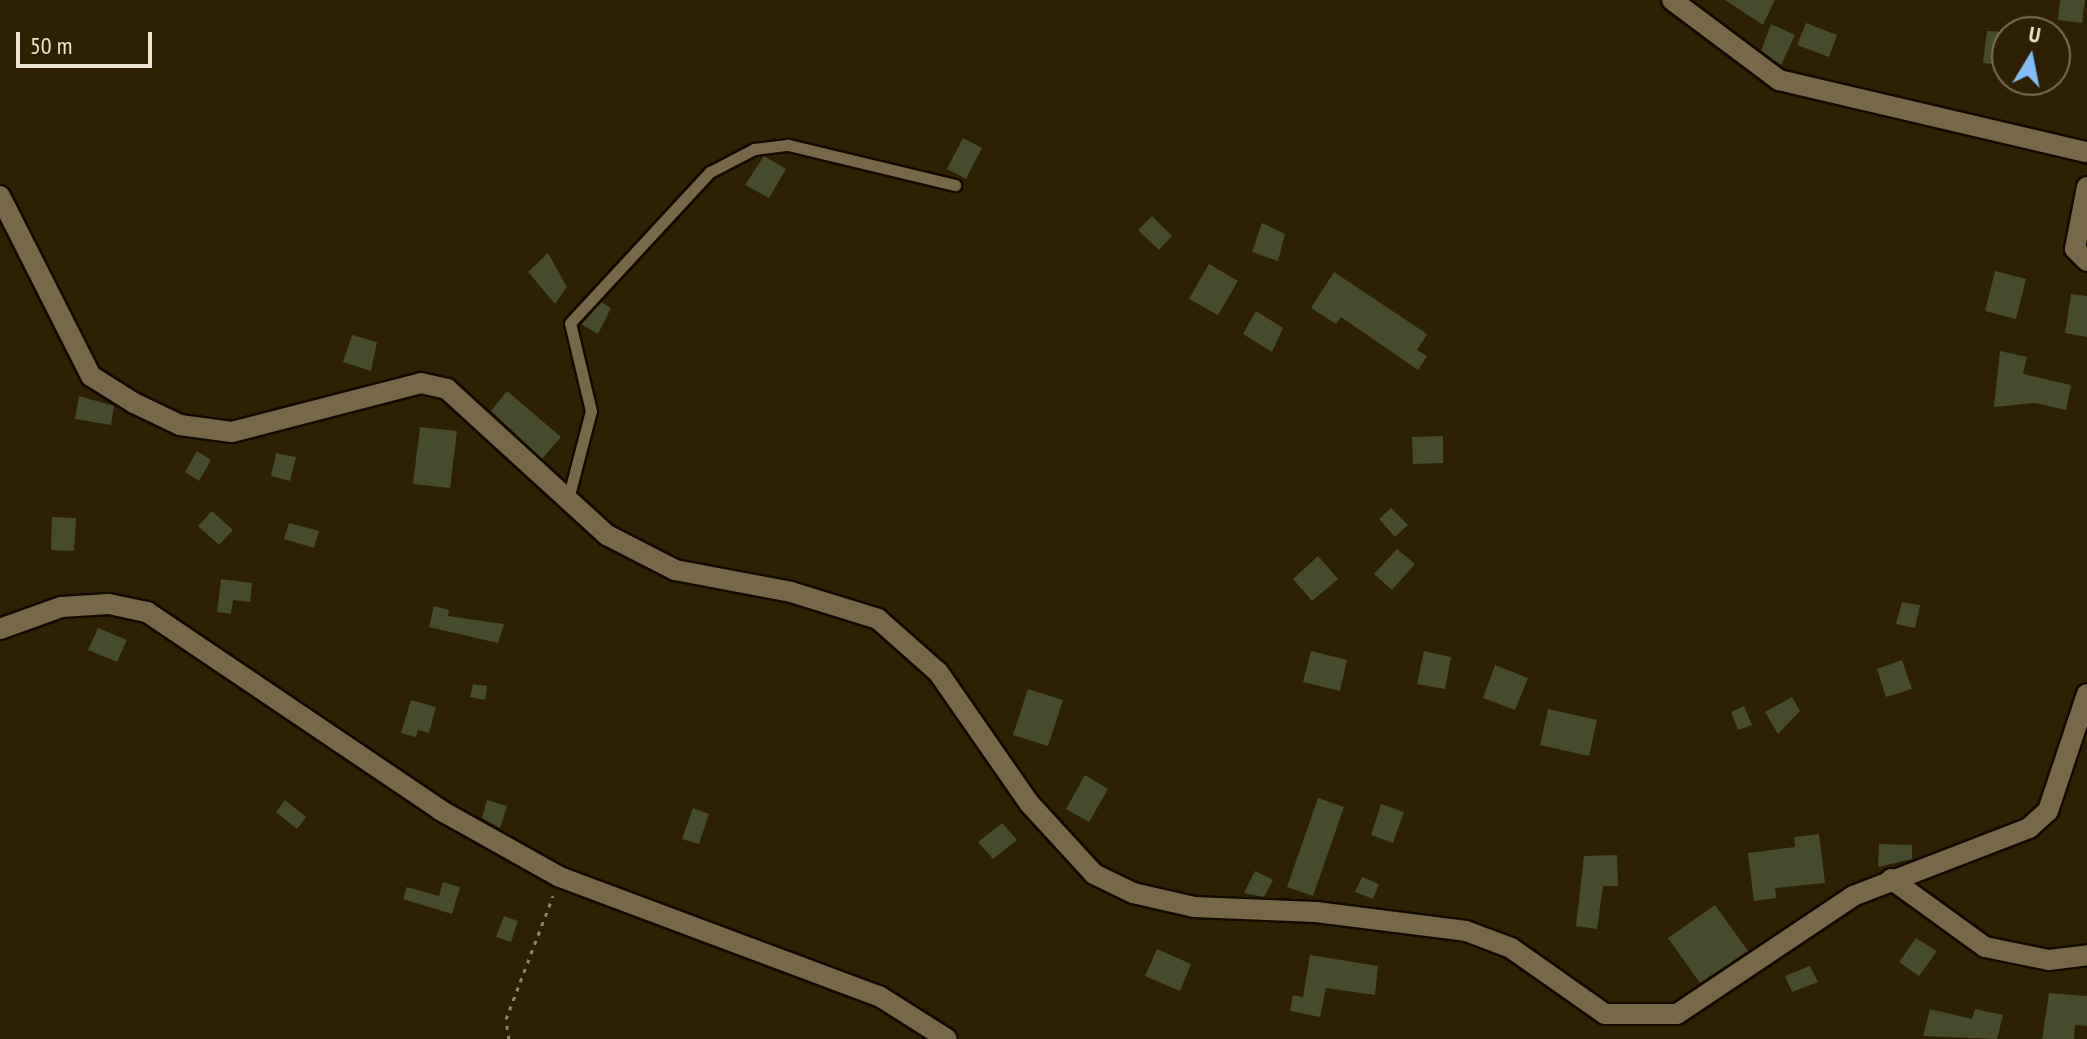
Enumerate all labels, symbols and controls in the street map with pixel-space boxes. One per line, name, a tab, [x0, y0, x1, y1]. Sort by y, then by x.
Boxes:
scale bar	[20, 16, 156, 66]
north arrow	[1991, 16, 2071, 96]
text: U	[2027, 20, 2043, 49]
text: 50 m	[30, 30, 72, 61]

